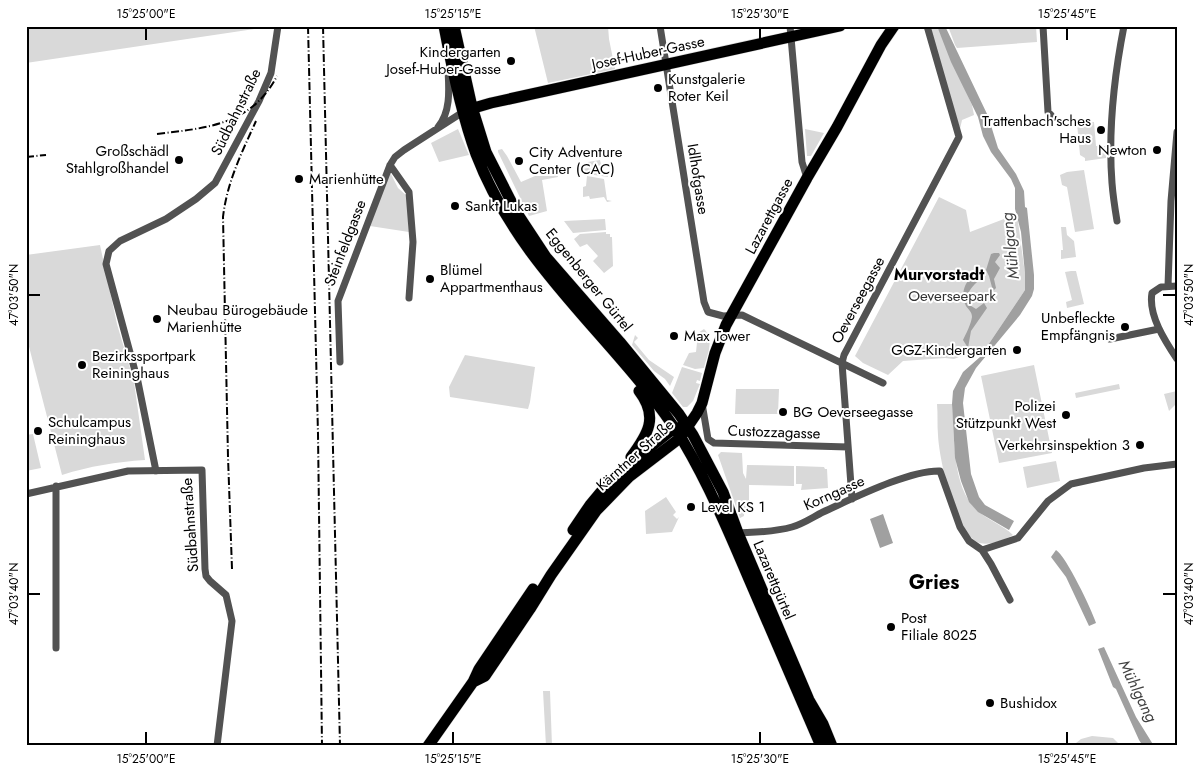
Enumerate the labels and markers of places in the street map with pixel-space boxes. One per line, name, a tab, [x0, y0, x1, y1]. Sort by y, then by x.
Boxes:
place label: Kindergarten Josef-Huber-Gasse	[384, 41, 501, 80]
marker: Kindergarten Josef-Huber-Gasse	[505, 55, 517, 67]
place label: Kunstgalerie Roter Keil	[668, 68, 745, 107]
marker: Kunstgalerie Roter Keil	[652, 82, 664, 94]
place label: Trattenbach'sches Haus	[982, 110, 1091, 149]
marker: Trattenbach'sches Haus	[1095, 124, 1107, 136]
place label: Newton	[1098, 139, 1147, 161]
place label: Großschädl Stahlgroßhandel	[66, 140, 169, 179]
place label: City Adventure Center (CAC)	[529, 141, 623, 180]
marker: Newton	[1151, 144, 1163, 156]
marker: Großschädl Stahlgroßhandel	[173, 154, 185, 166]
marker: City Adventure Center (CAC)	[513, 155, 525, 167]
place label: Marienhütte	[309, 168, 384, 190]
marker: Marienhütte	[293, 173, 305, 185]
place label: Sankt Lukas	[465, 195, 537, 217]
marker: Sankt Lukas	[449, 200, 461, 212]
place label: Blümel Appartmenthaus	[440, 259, 543, 298]
marker: Blümel Appartmenthaus	[424, 273, 436, 285]
place label: Neubau Bürogebäude Marienhütte	[167, 299, 308, 338]
place label: Unbefleckte Empfängnis	[1041, 307, 1115, 346]
marker: Neubau Bürogebäude Marienhütte	[151, 313, 163, 325]
marker: Unbefleckte Empfängnis	[1119, 321, 1131, 333]
place label: Max Tower	[684, 325, 751, 347]
marker: Max Tower	[668, 330, 680, 342]
place label: GGZ-Kindergarten	[891, 339, 1007, 361]
marker: GGZ-Kindergarten	[1011, 344, 1023, 356]
place label: Bezirkssportpark Reininghaus	[92, 345, 196, 384]
marker: Bezirkssportpark Reininghaus	[76, 359, 88, 371]
place label: Polizei Stützpunkt West	[956, 395, 1056, 434]
place label: BG Oeverseegasse	[793, 401, 913, 423]
marker: BG Oeverseegasse	[777, 406, 789, 418]
marker: Polizei Stützpunkt West	[1060, 409, 1072, 421]
place label: Schulcampus Reininghaus	[48, 411, 131, 450]
marker: Schulcampus Reininghaus	[32, 425, 44, 437]
place label: Verkehrsinspektion 3	[998, 434, 1130, 456]
marker: Verkehrsinspektion 3	[1134, 439, 1146, 451]
place label: Level KS 1	[701, 496, 765, 518]
marker: Level KS 1	[685, 501, 697, 513]
place label: Post Filiale 8025	[901, 607, 977, 646]
marker: Post Filiale 8025	[885, 621, 897, 633]
place label: Bushidox	[1000, 692, 1058, 714]
marker: Bushidox	[984, 697, 996, 709]

